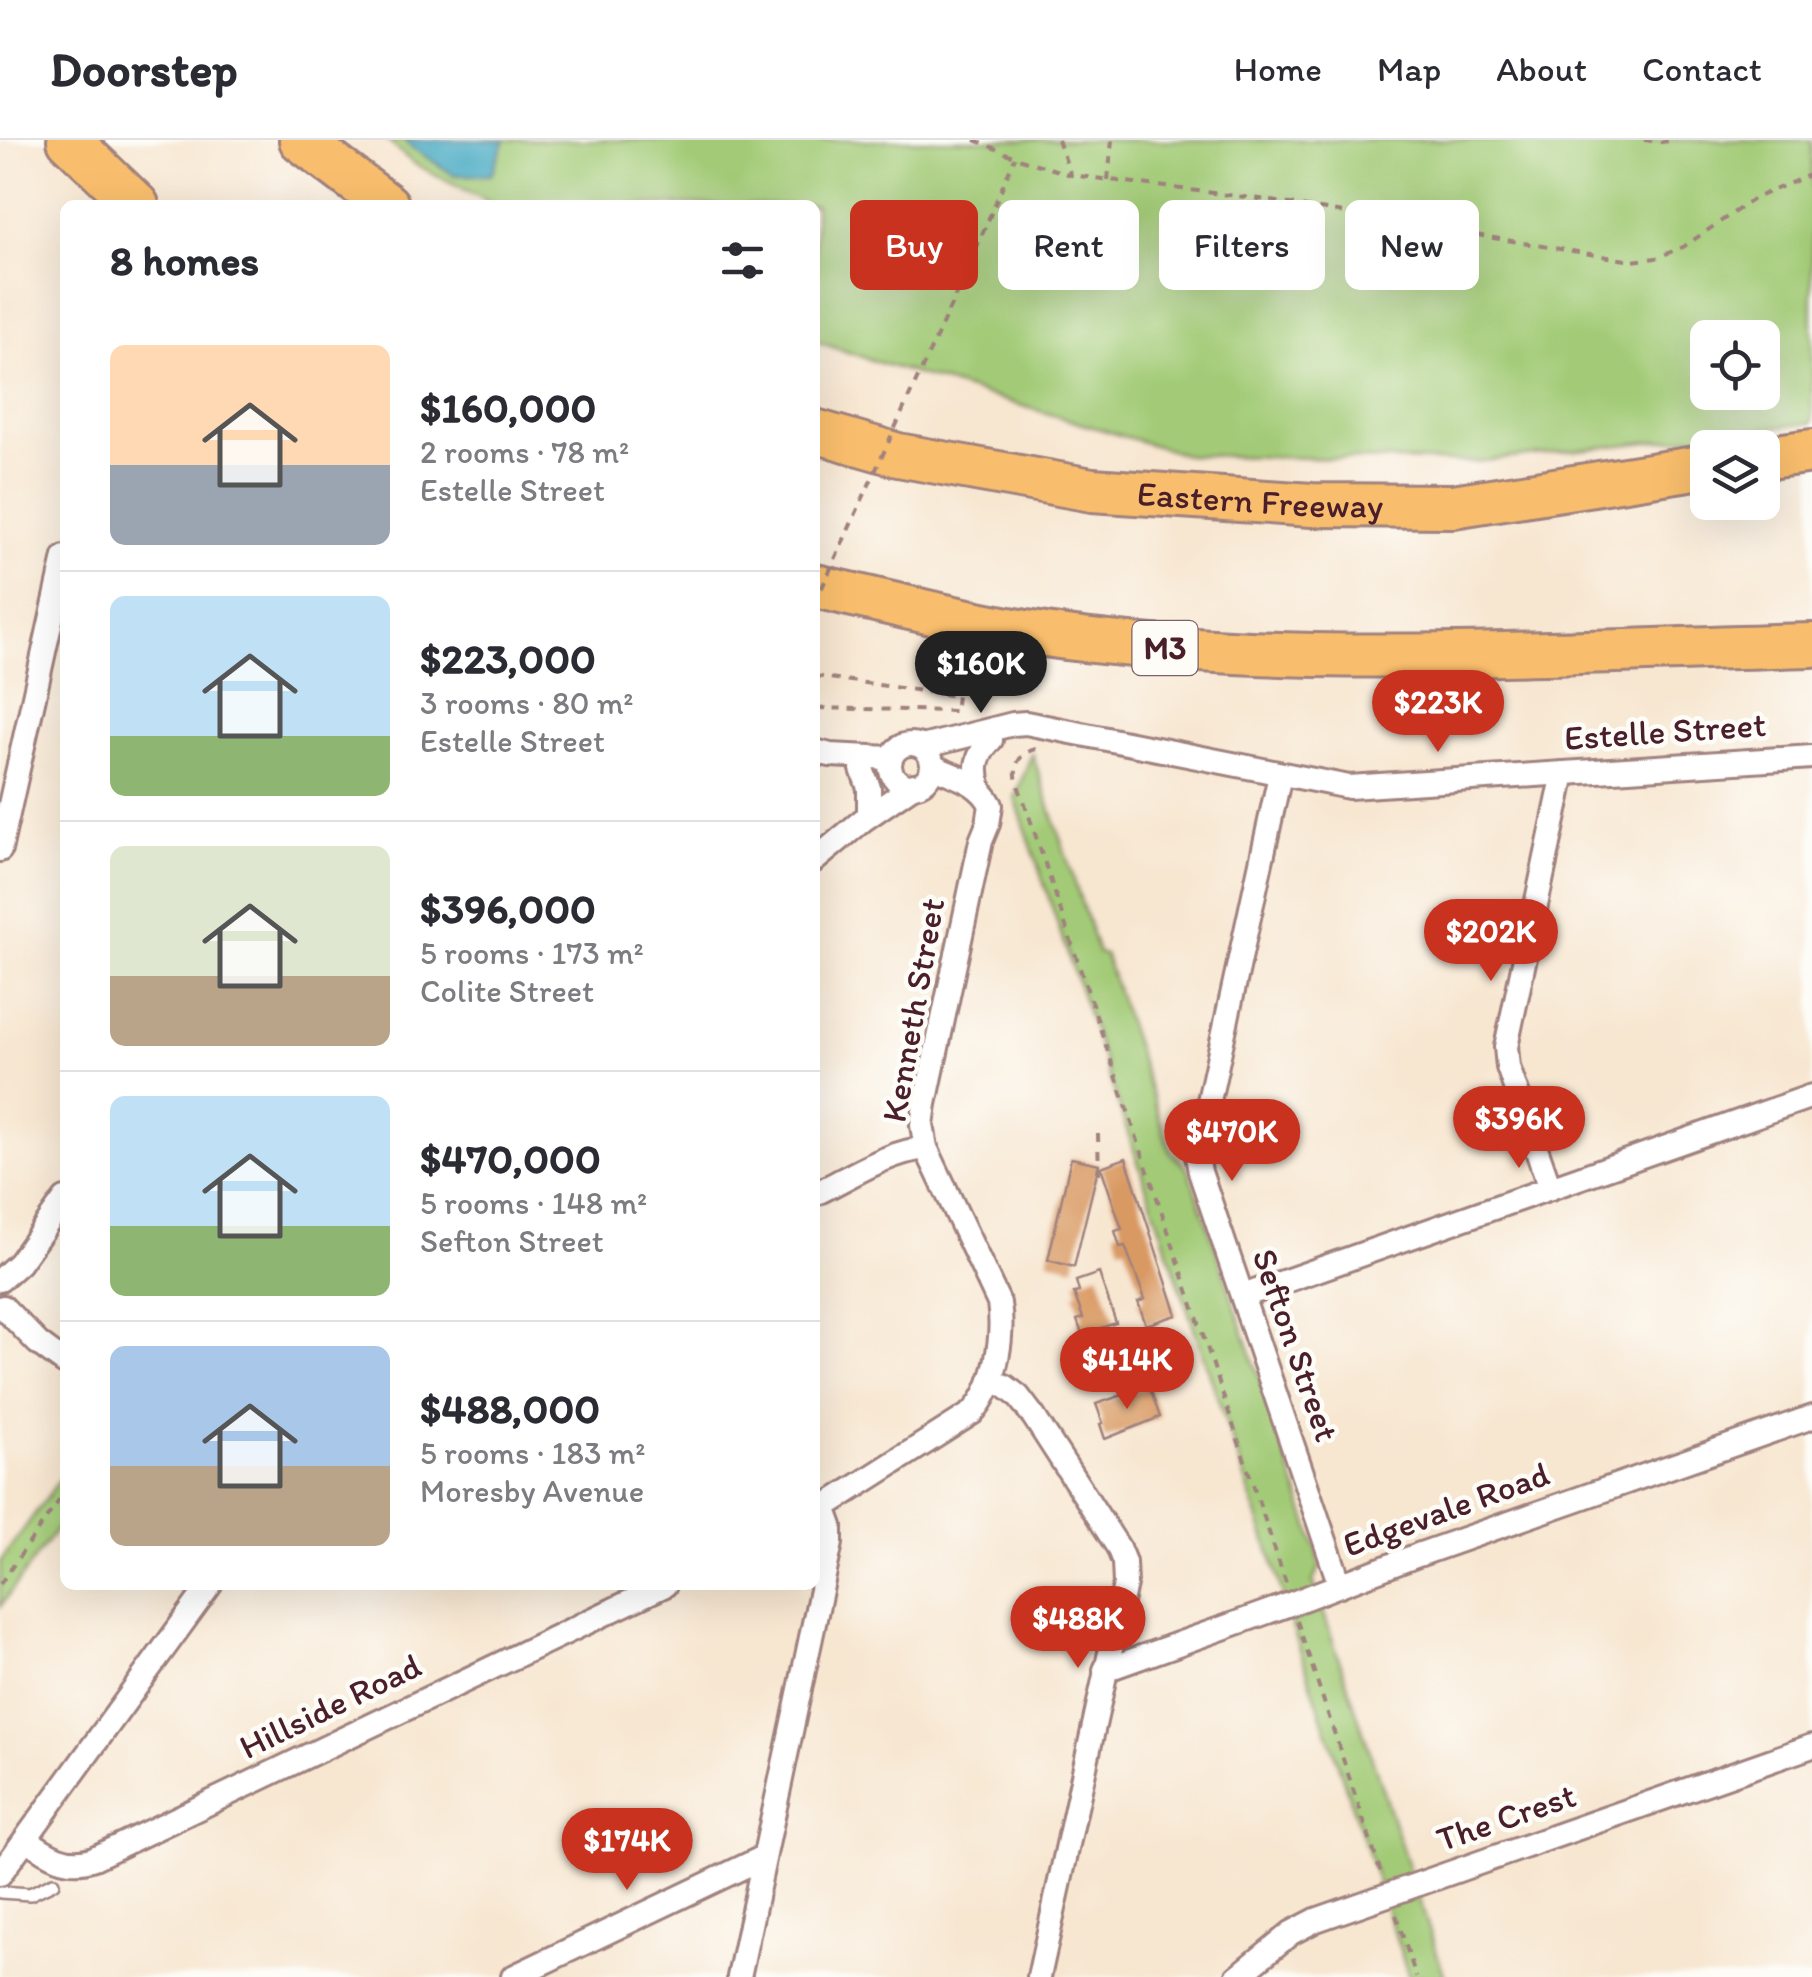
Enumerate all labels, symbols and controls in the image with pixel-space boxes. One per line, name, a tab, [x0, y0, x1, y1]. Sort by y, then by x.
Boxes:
text: Doorstep	[50, 40, 238, 98]
text: Home	[1234, 48, 1322, 90]
text: Map	[1377, 48, 1441, 90]
text: About	[1496, 48, 1587, 90]
text: Contact	[1642, 48, 1762, 90]
chip: Buy	[850, 200, 978, 290]
chip: Rent	[998, 200, 1139, 290]
chip: Filters	[1159, 200, 1325, 290]
chip: New	[1345, 200, 1479, 290]
icon: filters	[715, 233, 770, 288]
text: 8 homes	[110, 235, 259, 286]
map controls	[1690, 320, 1780, 520]
button: locate	[1690, 320, 1780, 410]
text: $160,000	[420, 382, 596, 433]
icon: home	[190, 385, 310, 505]
button: layers	[1690, 430, 1780, 520]
text: 2 rooms · 78 m²	[420, 433, 629, 471]
text: Estelle Street	[420, 471, 605, 509]
street label: Eastern Freeway	[1136, 472, 1383, 527]
road number: M3	[1132, 621, 1198, 675]
pin: $160K	[911, 631, 1051, 716]
text: $223,000	[420, 633, 596, 684]
icon: home	[190, 636, 310, 756]
text: $160K	[937, 644, 1025, 682]
pin: $223K	[1368, 670, 1508, 755]
text: $223K	[1394, 683, 1482, 721]
text: 3 rooms · 80 m²	[420, 684, 634, 722]
street label: Estelle Street	[1563, 703, 1767, 759]
text: Estelle Street	[420, 722, 605, 760]
text: $396,000	[420, 883, 596, 934]
icon: home	[190, 886, 310, 1006]
street label: Kenneth Street	[873, 895, 953, 1125]
pin: $202K	[1421, 899, 1561, 984]
text: $202K	[1446, 912, 1536, 950]
text: 5 rooms · 173 m²	[420, 934, 644, 972]
text: Colite Street	[420, 972, 594, 1010]
pin: $396K	[1449, 1086, 1589, 1171]
pin: $470K	[1162, 1099, 1302, 1184]
text: $396K	[1475, 1099, 1563, 1137]
text: $470K	[1186, 1112, 1278, 1150]
text: $470,000	[420, 1133, 601, 1184]
icon: home	[190, 1136, 310, 1256]
text: 5 rooms · 148 m²	[420, 1184, 647, 1222]
text: Sefton Street	[420, 1222, 604, 1260]
street label: Sefton Street	[1243, 1243, 1349, 1447]
pin: $414K	[1057, 1327, 1197, 1412]
text: $414K	[1082, 1340, 1172, 1378]
text: $488,000	[420, 1383, 600, 1434]
icon: home	[190, 1386, 310, 1506]
text: 5 rooms · 183 m²	[420, 1434, 646, 1472]
street label: Edgevale Road	[1337, 1452, 1555, 1566]
text: Moresby Avenue	[420, 1472, 644, 1510]
pin: $488K	[1008, 1586, 1148, 1671]
text: $488K	[1033, 1599, 1123, 1637]
street label: Hillside Road	[232, 1644, 428, 1768]
street label: The Crest	[1431, 1774, 1581, 1860]
pin: $174K	[557, 1808, 697, 1893]
text: $174K	[584, 1821, 670, 1859]

